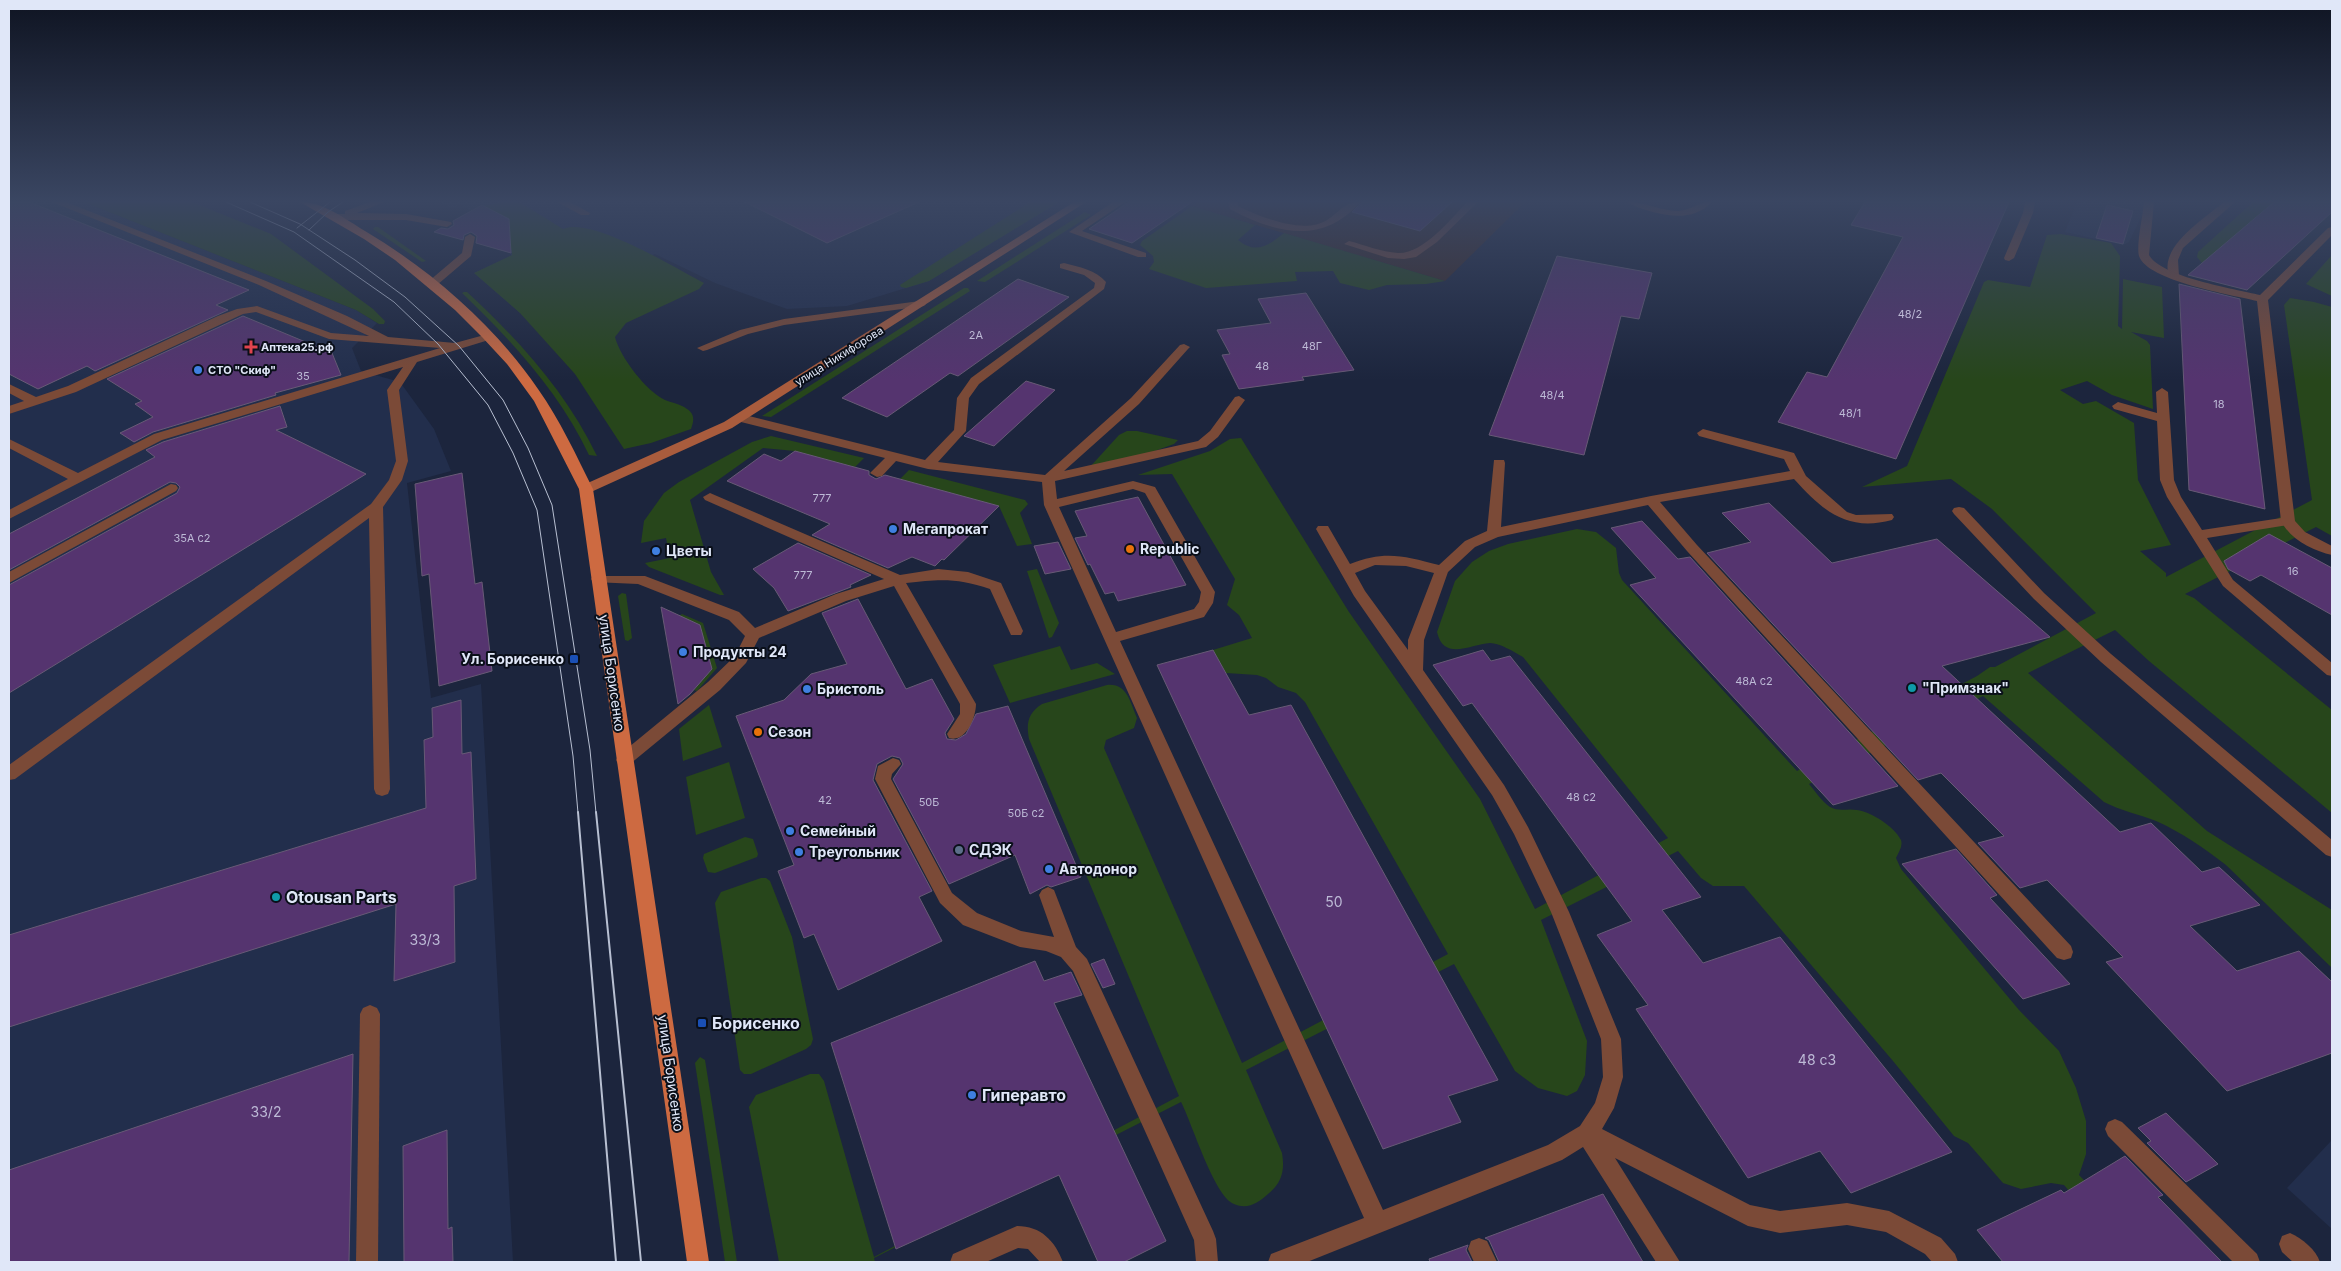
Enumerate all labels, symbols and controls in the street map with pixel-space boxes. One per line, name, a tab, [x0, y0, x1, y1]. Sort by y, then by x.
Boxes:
house number: 48/2	[1898, 307, 1922, 321]
street label: улица Никифорова	[792, 323, 886, 389]
house number: 2А	[969, 328, 984, 342]
house number: 48Г	[1302, 339, 1322, 353]
place label: Аптека25.рф	[261, 340, 334, 354]
marker: Аптека25.рф	[245, 341, 257, 353]
house number: 48	[1255, 359, 1269, 373]
place label: СТО "Скиф"	[208, 363, 276, 377]
marker: СТО "Скиф"	[192, 364, 204, 376]
house number: 35	[296, 369, 310, 383]
house number: 48/4	[1540, 388, 1564, 402]
house number: 18	[2213, 397, 2225, 411]
house number: 48/1	[1839, 406, 1861, 420]
house number: 777	[812, 491, 832, 505]
place label: Мегапрокат	[903, 520, 988, 537]
marker: Мегапрокат	[887, 523, 899, 535]
house number: 35А с2	[173, 531, 211, 545]
place label: Republic	[1140, 540, 1200, 557]
place label: Цветы	[666, 542, 712, 559]
marker: Republic	[1124, 543, 1136, 555]
marker: Цветы	[650, 545, 662, 557]
house number: 16	[2287, 564, 2299, 578]
house number: 777	[793, 568, 813, 582]
street label: улица Борисенко	[596, 613, 629, 733]
place label: Продукты 24	[693, 643, 787, 660]
marker: Продукты 24	[677, 646, 689, 658]
place label: Ул. Борисенко	[461, 650, 564, 667]
marker: Ул. Борисенко	[568, 653, 580, 665]
house number: 48А с2	[1735, 674, 1773, 688]
place label: "Примзнак"	[1922, 679, 2009, 696]
place label: Бристоль	[817, 680, 884, 697]
marker: "Примзнак"	[1906, 682, 1918, 694]
marker: Бристоль	[801, 683, 813, 695]
place label: Сезон	[768, 723, 811, 740]
marker: Сезон	[752, 726, 764, 738]
house number: 48 с2	[1566, 790, 1596, 804]
house number: 42	[818, 793, 832, 807]
house number: 50Б	[919, 795, 939, 809]
house number: 50Б с2	[1008, 806, 1044, 820]
place label: Семейный	[800, 822, 876, 839]
marker: Семейный	[784, 825, 796, 837]
place label: СДЭК	[969, 841, 1012, 858]
place label: Треугольник	[809, 843, 901, 860]
marker: СДЭК	[953, 844, 965, 856]
marker: Треугольник	[793, 846, 805, 858]
place label: Автодонор	[1059, 860, 1137, 877]
marker: Автодонор	[1043, 863, 1055, 875]
place label: Otousan Parts	[286, 887, 397, 907]
marker: Otousan Parts	[270, 891, 282, 903]
house number: 50	[1325, 893, 1343, 910]
house number: 33/3	[410, 931, 441, 948]
street label: улица Борисенко	[655, 1013, 688, 1133]
place label: Борисенко	[712, 1013, 800, 1033]
marker: Борисенко	[696, 1017, 708, 1029]
house number: 48 с3	[1798, 1051, 1836, 1068]
place label: Гиперавто	[982, 1085, 1066, 1105]
marker: Гиперавто	[966, 1089, 978, 1101]
house number: 33/2	[251, 1103, 281, 1120]

